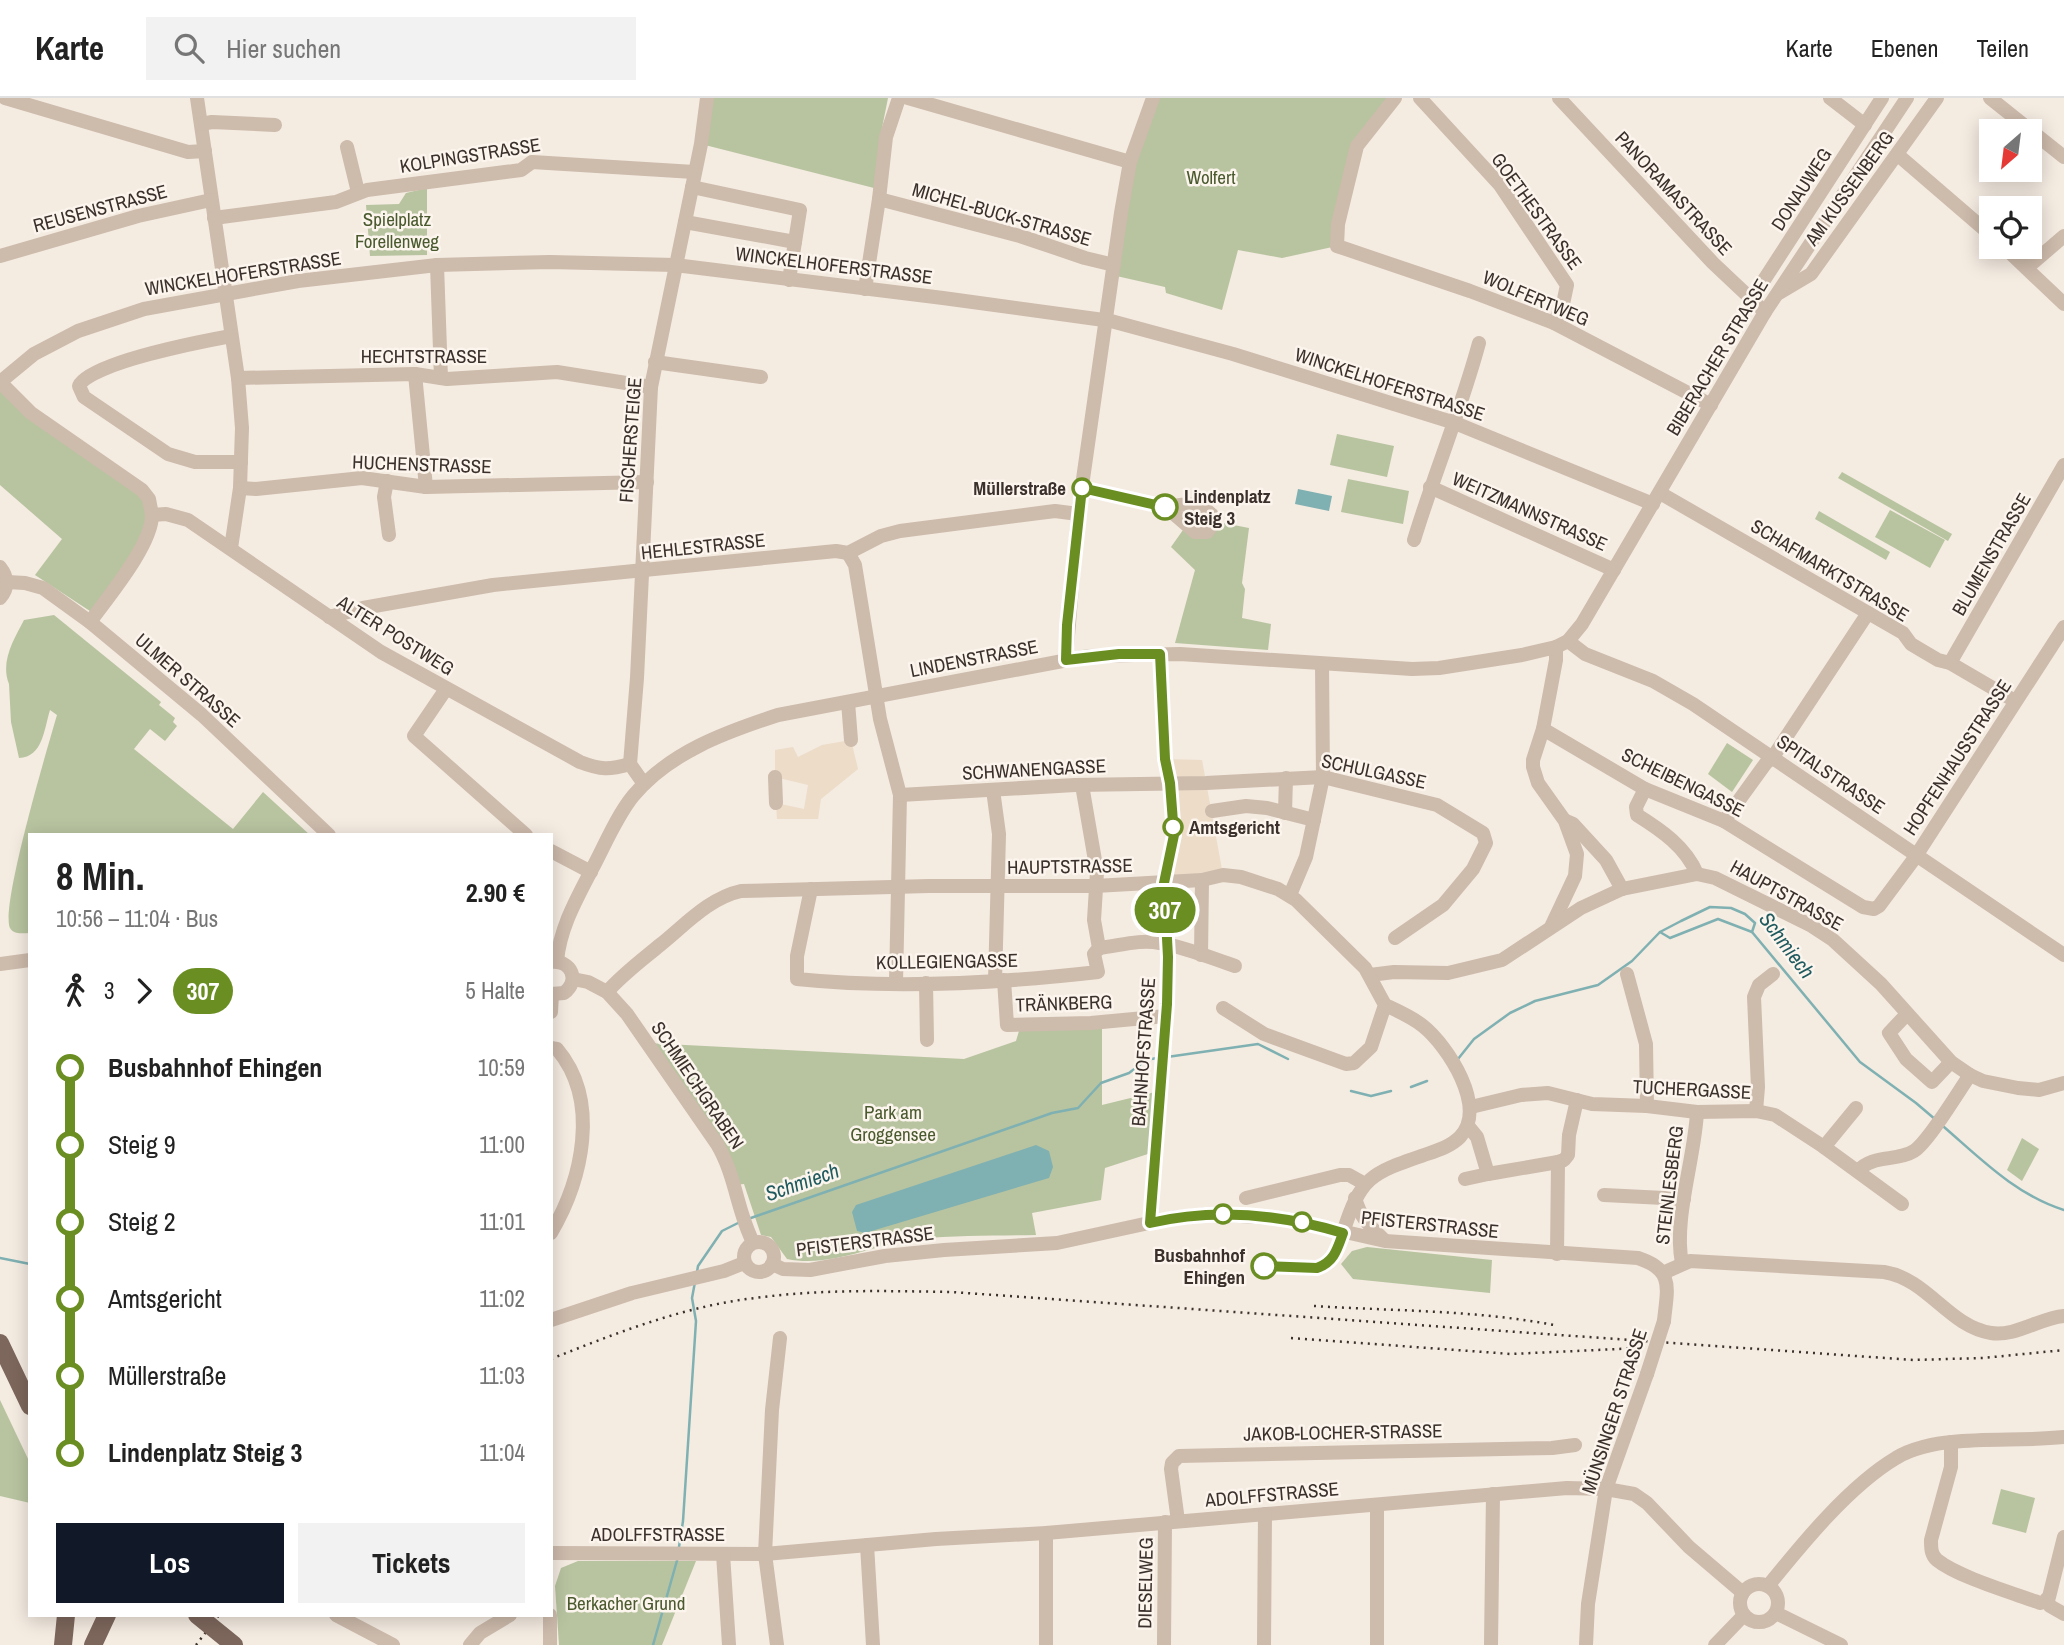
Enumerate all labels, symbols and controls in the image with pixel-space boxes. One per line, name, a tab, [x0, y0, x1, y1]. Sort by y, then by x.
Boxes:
search box	[146, 17, 636, 80]
text: Karte	[35, 26, 104, 70]
icon: search	[170, 29, 208, 67]
text: Hier suchen	[226, 31, 341, 66]
text: Karte	[1786, 32, 1833, 64]
text: Ebenen	[1871, 32, 1938, 64]
text: Teilen	[1976, 32, 2029, 64]
north arrow	[1979, 119, 2042, 182]
map controls	[1979, 119, 2042, 259]
street label: PANORAMASTRASSE	[1610, 125, 1738, 261]
street label: AM KUSSENBERG	[1798, 125, 1899, 251]
street label: KOLPINGSTRASSE	[398, 131, 542, 179]
street label: DONAUWEG	[1765, 143, 1837, 235]
street label: GOETHESTRASSE	[1486, 147, 1588, 275]
park label: Wolfert	[1186, 164, 1236, 190]
street label: MICHEL-BUCK-STRASSE	[909, 176, 1095, 252]
street label: REUSENSTRASSE	[30, 178, 170, 238]
button: locate	[1979, 196, 2042, 259]
park label: Spielplatz Forellenweg	[355, 206, 439, 254]
street label: WINCKELHOFERSTRASSE	[734, 240, 934, 290]
street label: WINCKELHOFERSTRASSE	[143, 245, 343, 301]
street label: WOLFERTWEG	[1479, 264, 1593, 332]
street label: BIBERACHER STRASSE	[1660, 274, 1774, 440]
street label: WINCKELHOFERSTRASSE	[1292, 341, 1488, 427]
street label: HECHTSTRASSE	[361, 343, 487, 369]
street label: FISCHERSTEIGE	[613, 376, 647, 504]
street label: HUCHENSTRASSE	[352, 449, 492, 479]
street label: WEITZMANNSTRASSE	[1448, 465, 1612, 557]
place label: Müllerstraße	[973, 475, 1066, 501]
marker: Müllerstraße	[1072, 478, 1092, 498]
place label: Lindenplatz Steig 3	[1184, 483, 1271, 531]
street label: BLUMENSTRASSE	[1945, 488, 2037, 620]
marker: Lindenplatz Steig 3	[1152, 494, 1178, 520]
street label: SCHAFMARKTSTRASSE	[1746, 512, 1914, 628]
street label: HEHLESTRASSE	[640, 527, 766, 565]
street label: ALTER POSTWEG	[332, 588, 459, 681]
street label: ULMER STRASSE	[130, 627, 246, 733]
street label: LINDENSTRASSE	[908, 633, 1040, 683]
street label: HOPFENHAUSSTRASSE	[1897, 674, 2017, 840]
street label: SPITALSTRASSE	[1772, 728, 1890, 820]
street label: SCHEIBENGASSE	[1617, 741, 1749, 823]
street label: SCHULGASSE	[1319, 747, 1429, 795]
street label: SCHWANENGASSE	[961, 752, 1107, 786]
place label: Amtsgericht	[1189, 814, 1280, 840]
marker: Amtsgericht	[1163, 817, 1183, 837]
text: 8 Min.	[56, 851, 144, 902]
street label: HAUPTSTRASSE	[1007, 852, 1133, 880]
street label: HAUPTSTRASSE	[1726, 853, 1848, 937]
text: 2.90 €	[466, 875, 525, 910]
line badge: 307	[1125, 887, 1205, 933]
text: 307	[1149, 894, 1181, 926]
text: 10:56 – 11:04 · Bus	[56, 903, 218, 934]
water label: Schmiech	[1752, 906, 1822, 984]
street label: KOLLEGIENGASSE	[876, 947, 1018, 975]
icon: walk	[56, 972, 94, 1010]
icon: forward	[125, 972, 163, 1010]
text: 3	[104, 975, 115, 1006]
text: 307	[187, 975, 219, 1007]
text: 5 Halte	[465, 975, 525, 1006]
street label: BAHNHOFSTRASSE	[1125, 977, 1161, 1127]
street label: TRÄNKBERG	[1015, 988, 1113, 1018]
street label: SCHMIECHGRABEN	[646, 1016, 750, 1154]
text: Busbahnhof Ehingen	[108, 1050, 322, 1085]
text: 10:59	[478, 1052, 525, 1083]
street label: TUCHERGASSE	[1632, 1073, 1752, 1105]
park label: Park am Groggensee	[850, 1099, 936, 1147]
street label: STEINLESBERG	[1649, 1124, 1689, 1246]
text: Steig 9	[108, 1127, 176, 1162]
text: 11:00	[479, 1129, 525, 1160]
water label: Schmiech	[761, 1156, 843, 1208]
text: Steig 2	[108, 1204, 176, 1239]
unlabelled marker	[1213, 1204, 1233, 1224]
street label: PFISTERSTRASSE	[1360, 1204, 1500, 1244]
text: 11:01	[479, 1206, 525, 1237]
unlabelled marker	[1292, 1212, 1312, 1232]
street label: PFISTERSTRASSE	[795, 1220, 935, 1262]
place label: Busbahnhof Ehingen	[1154, 1242, 1246, 1290]
marker: Busbahnhof Ehingen	[1251, 1253, 1277, 1279]
text: Amtsgericht	[108, 1281, 222, 1316]
text: 11:02	[479, 1283, 525, 1314]
street label: MÜNSINGER STRASSE	[1575, 1325, 1653, 1497]
text: Müllerstraße	[108, 1358, 226, 1393]
text: 11:03	[479, 1360, 525, 1391]
street label: JAKOB-LOCHER-STRASSE	[1243, 1417, 1443, 1447]
text: Lindenplatz Steig 3	[108, 1435, 302, 1470]
text: 11:04	[479, 1437, 525, 1468]
street label: ADOLFFSTRASSE	[1203, 1475, 1340, 1513]
street label: ADOLFFSTRASSE	[590, 1521, 725, 1547]
button: Los	[56, 1523, 284, 1603]
button: Tickets	[298, 1523, 525, 1603]
street label: DIESELWEG	[1131, 1537, 1159, 1629]
park label: Berkacher Grund	[567, 1590, 685, 1616]

